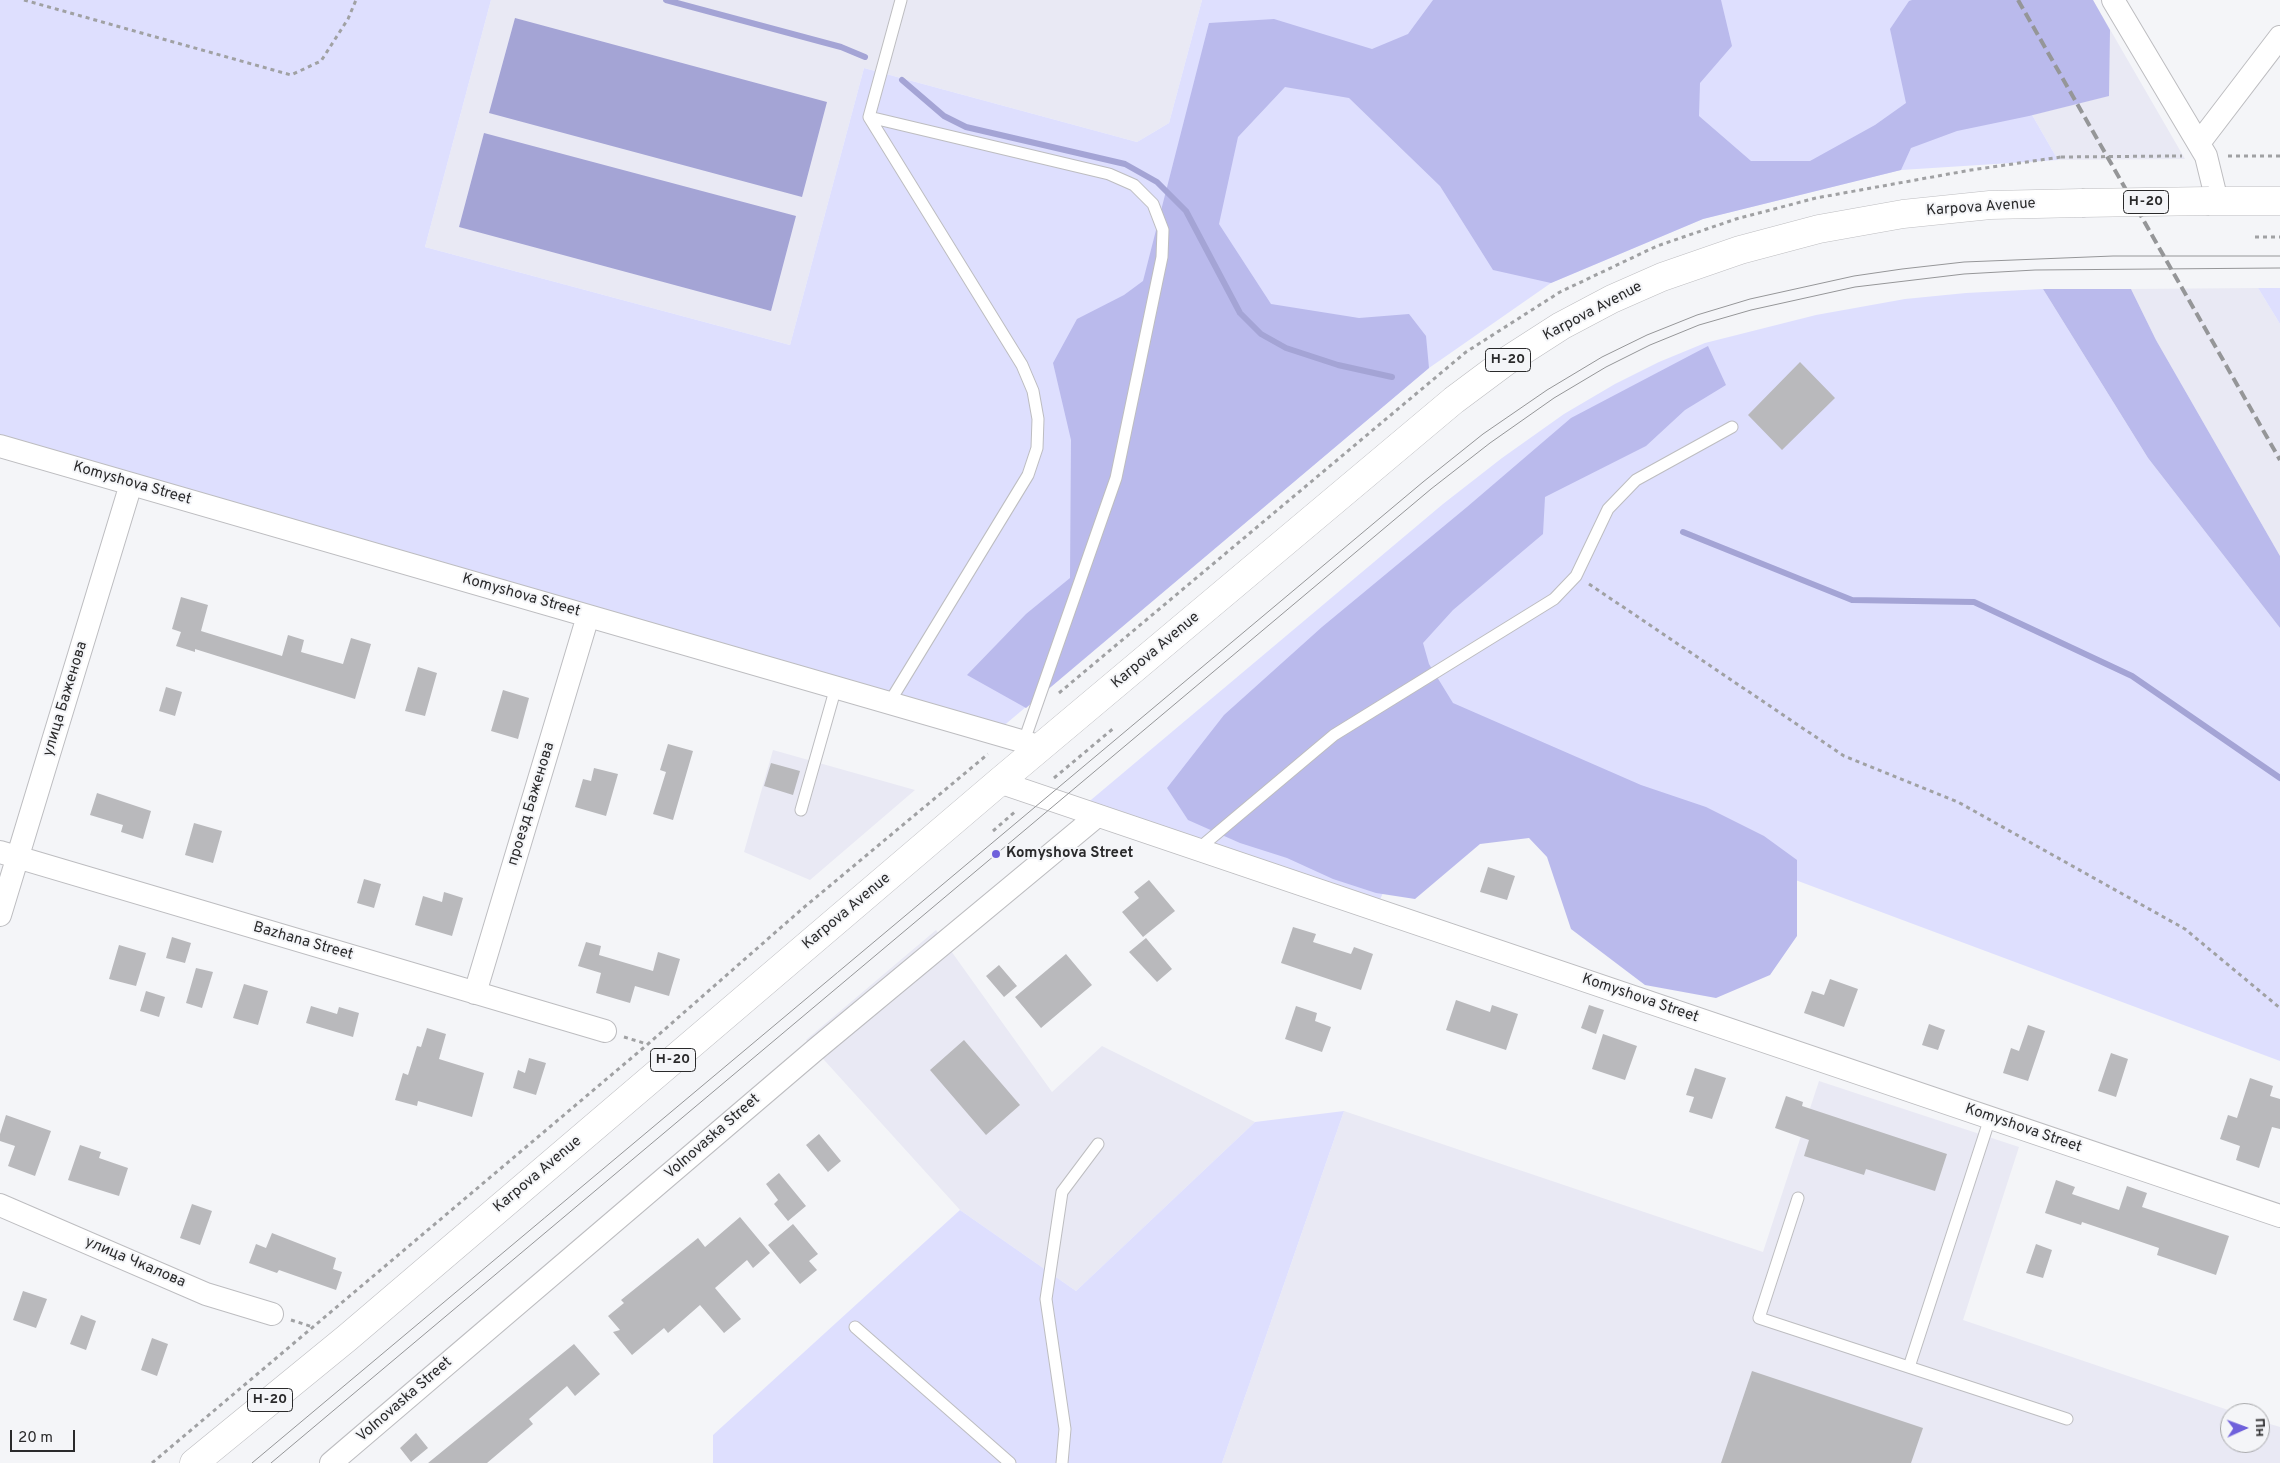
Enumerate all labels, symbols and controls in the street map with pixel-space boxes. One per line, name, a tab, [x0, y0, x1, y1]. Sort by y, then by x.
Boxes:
road number: Н-20	[2124, 190, 2168, 213]
street label: Karpova Avenue	[1926, 195, 2036, 221]
street label: Karpova Avenue	[1540, 278, 1646, 346]
road number: Н-20	[1486, 348, 1530, 372]
street label: Komyshova Street	[71, 459, 193, 509]
street label: Komyshova Street	[460, 571, 582, 621]
street label: Karpova Avenue	[1108, 609, 1204, 693]
street label: улица Баженова	[40, 639, 92, 759]
street label: проезд Баженова	[505, 740, 559, 868]
place label: Komyshova Street	[1006, 845, 1133, 863]
marker: Komyshova Street	[990, 848, 1002, 860]
street label: Karpova Avenue	[799, 870, 895, 954]
street label: Bazhana Street	[251, 919, 355, 965]
street label: Komyshova Street	[1579, 971, 1701, 1027]
road number: Н-20	[650, 1048, 696, 1072]
street label: Volnovaska Street	[662, 1091, 764, 1183]
street label: Komyshova Street	[1962, 1101, 2084, 1157]
street label: Karpova Avenue	[490, 1133, 586, 1217]
street label: улица Чкалова	[82, 1234, 188, 1292]
street label: Volnovaska Street	[354, 1354, 456, 1446]
road number: Н-20	[248, 1388, 292, 1412]
north arrow	[2220, 1403, 2270, 1453]
text: Пн	[2251, 1418, 2268, 1437]
scale bar	[12, 1420, 78, 1452]
text: 20 m	[18, 1429, 53, 1448]

